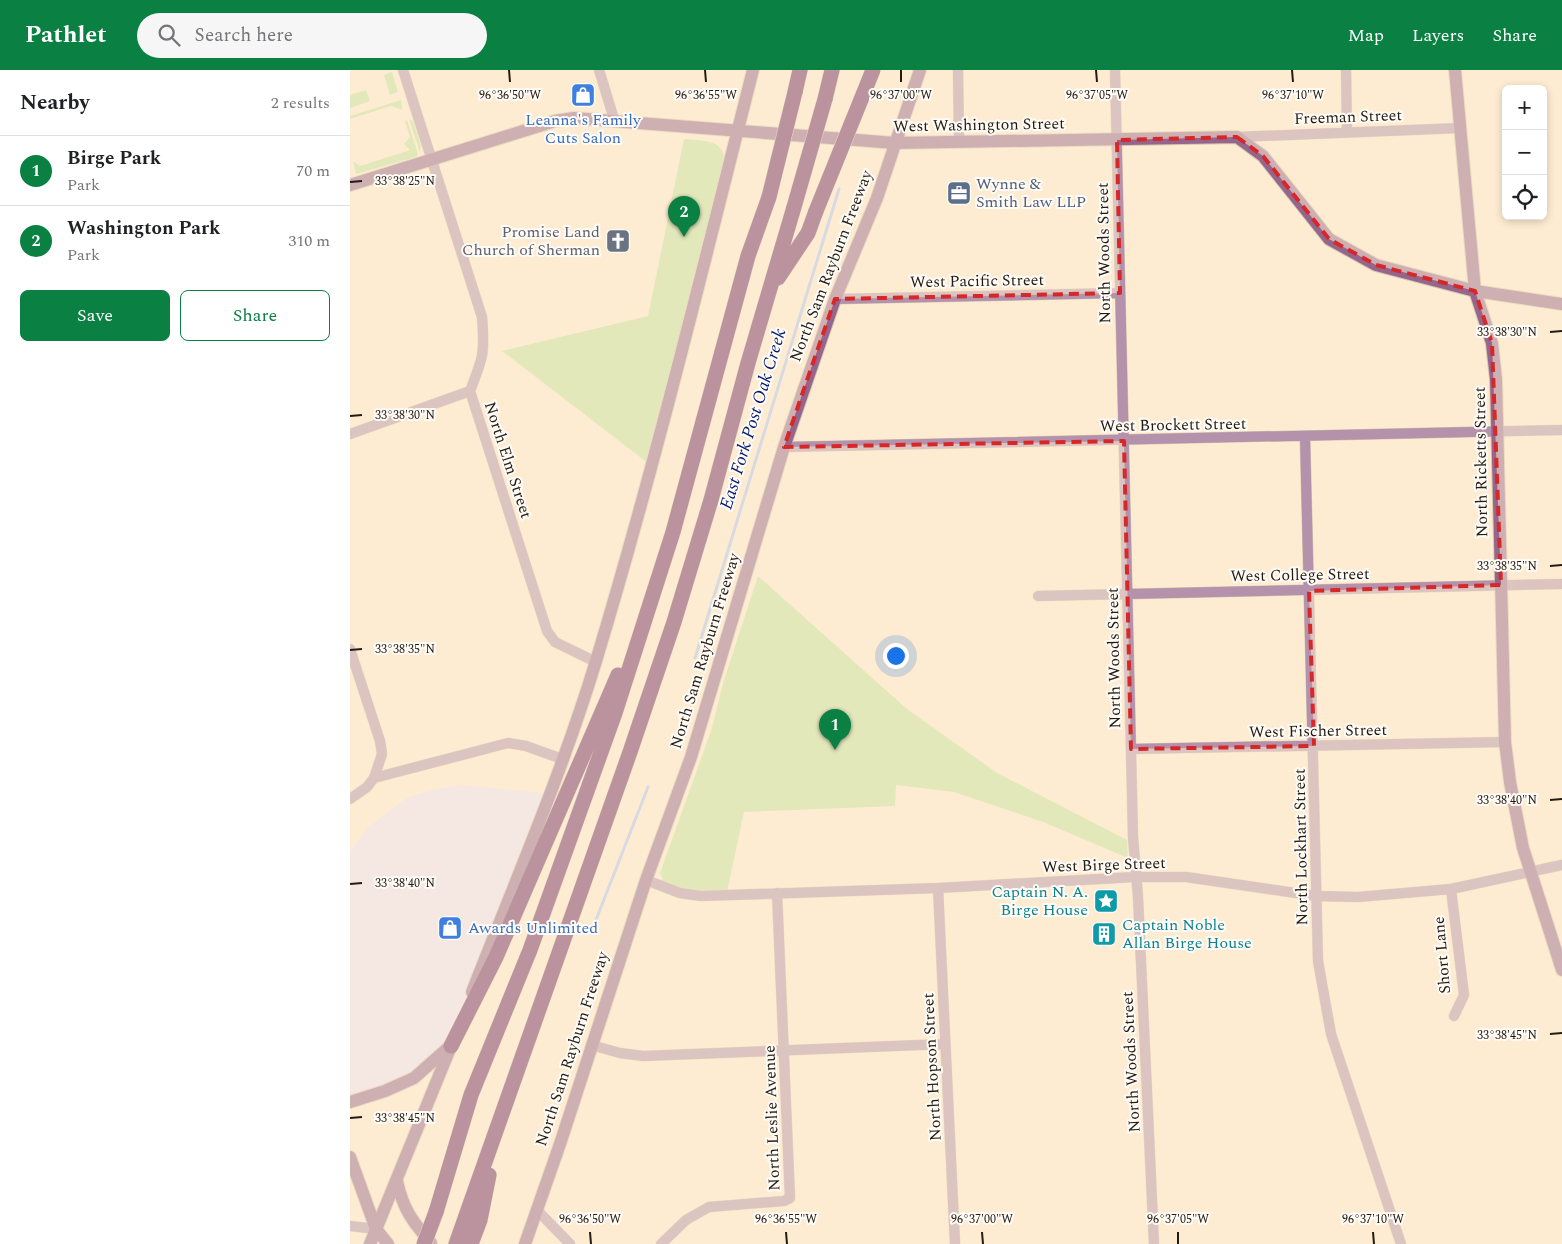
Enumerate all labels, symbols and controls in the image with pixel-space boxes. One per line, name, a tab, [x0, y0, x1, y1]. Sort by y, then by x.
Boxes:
search box	[137, 13, 487, 58]
text: Pathlet	[25, 17, 107, 53]
icon: search	[155, 21, 183, 49]
text: Search here	[195, 21, 293, 50]
text: Map	[1348, 22, 1384, 49]
text: Layers	[1412, 22, 1464, 49]
text: Share	[1492, 22, 1537, 49]
shop icon: Leanna's Family Cuts Salon	[570, 82, 596, 108]
map controls	[1502, 85, 1547, 220]
button: +	[1502, 85, 1547, 130]
text: 96°36'50"W	[479, 86, 541, 105]
text: 96°36'55"W	[675, 86, 737, 105]
text: 96°37'00"W	[870, 86, 932, 105]
text: 96°37'05"W	[1066, 86, 1128, 105]
text: 96°37'10"W	[1262, 86, 1324, 105]
text: Nearby	[20, 87, 90, 119]
text: 2 results	[271, 91, 330, 115]
street label: Freeman Street	[1294, 103, 1403, 131]
place label: Leanna's Family Cuts Salon	[525, 108, 642, 150]
street label: West Washington Street	[893, 111, 1065, 138]
button: −	[1502, 130, 1547, 175]
text: Birge Park	[67, 144, 161, 173]
text: 1	[32, 159, 40, 183]
text: 70 m	[296, 159, 330, 183]
street label: North Sam Rayburn Freeway	[783, 165, 879, 365]
text: 33°38'25"N	[375, 172, 435, 191]
place label: Wynne & Smith Law LLP	[976, 172, 1086, 214]
text: Park	[67, 173, 100, 197]
button: locate	[1502, 175, 1547, 220]
office icon: Wynne & Smith Law LLP	[946, 180, 972, 206]
street label: North Woods Street	[1091, 182, 1117, 324]
pin: 2	[668, 196, 700, 237]
text: Washington Park	[67, 214, 220, 243]
place label: Promise Land Church of Sherman	[462, 220, 600, 262]
church icon: Promise Land Church of Sherman	[605, 228, 631, 254]
text: 2	[32, 229, 40, 253]
text: 310 m	[288, 229, 330, 253]
text: Park	[67, 243, 100, 267]
street label: West Pacific Street	[910, 268, 1045, 294]
button: Save	[20, 290, 170, 341]
button: Share	[180, 290, 330, 341]
text: 33°38'30"N	[1477, 323, 1537, 342]
water label: East Fork Post Oak Creek	[713, 325, 794, 513]
street label: North Ricketts Street	[1468, 386, 1494, 537]
street label: North Elm Street	[478, 398, 538, 522]
text: 33°38'30"N	[375, 406, 435, 425]
street label: West Brockett Street	[1100, 412, 1247, 438]
street label: North Sam Rayburn Freeway	[664, 549, 747, 752]
text: 33°38'35"N	[1477, 557, 1537, 576]
street label: West College Street	[1230, 562, 1370, 588]
street label: North Woods Street	[1101, 587, 1127, 729]
text: 33°38'35"N	[375, 640, 435, 659]
your location	[883, 643, 909, 669]
pin: 1	[819, 709, 851, 750]
street label: West Fischer Street	[1249, 718, 1388, 744]
street label: North Lockhart Street	[1288, 768, 1314, 926]
text: 33°38'40"N	[1477, 791, 1537, 810]
street label: West Birge Street	[1042, 851, 1167, 879]
text: 33°38'40"N	[375, 874, 435, 893]
place label: Captain N. A. Birge House	[991, 880, 1088, 922]
place icon: Captain N. A. Birge House	[1093, 888, 1119, 914]
place label: Captain Noble Allan Birge House	[1122, 913, 1252, 955]
shop icon: Awards Unlimited	[437, 915, 463, 941]
street label: Short Lane	[1427, 915, 1457, 995]
place label: Awards Unlimited	[468, 916, 598, 940]
building icon: Captain Noble Allan Birge House	[1091, 921, 1117, 947]
street label: North Sam Rayburn Freeway	[529, 947, 615, 1150]
street label: North Woods Street	[1115, 990, 1147, 1133]
street label: North Hopson Street	[916, 992, 948, 1142]
text: 33°38'45"N	[1477, 1026, 1537, 1045]
street label: North Leslie Avenue	[757, 1045, 787, 1191]
text: 33°38'45"N	[375, 1109, 435, 1128]
text: 96°36'50"W	[559, 1210, 621, 1229]
text: 96°36'55"W	[755, 1210, 817, 1229]
text: 96°37'00"W	[951, 1210, 1013, 1229]
text: 96°37'05"W	[1147, 1210, 1209, 1229]
text: 96°37'10"W	[1342, 1210, 1404, 1229]

